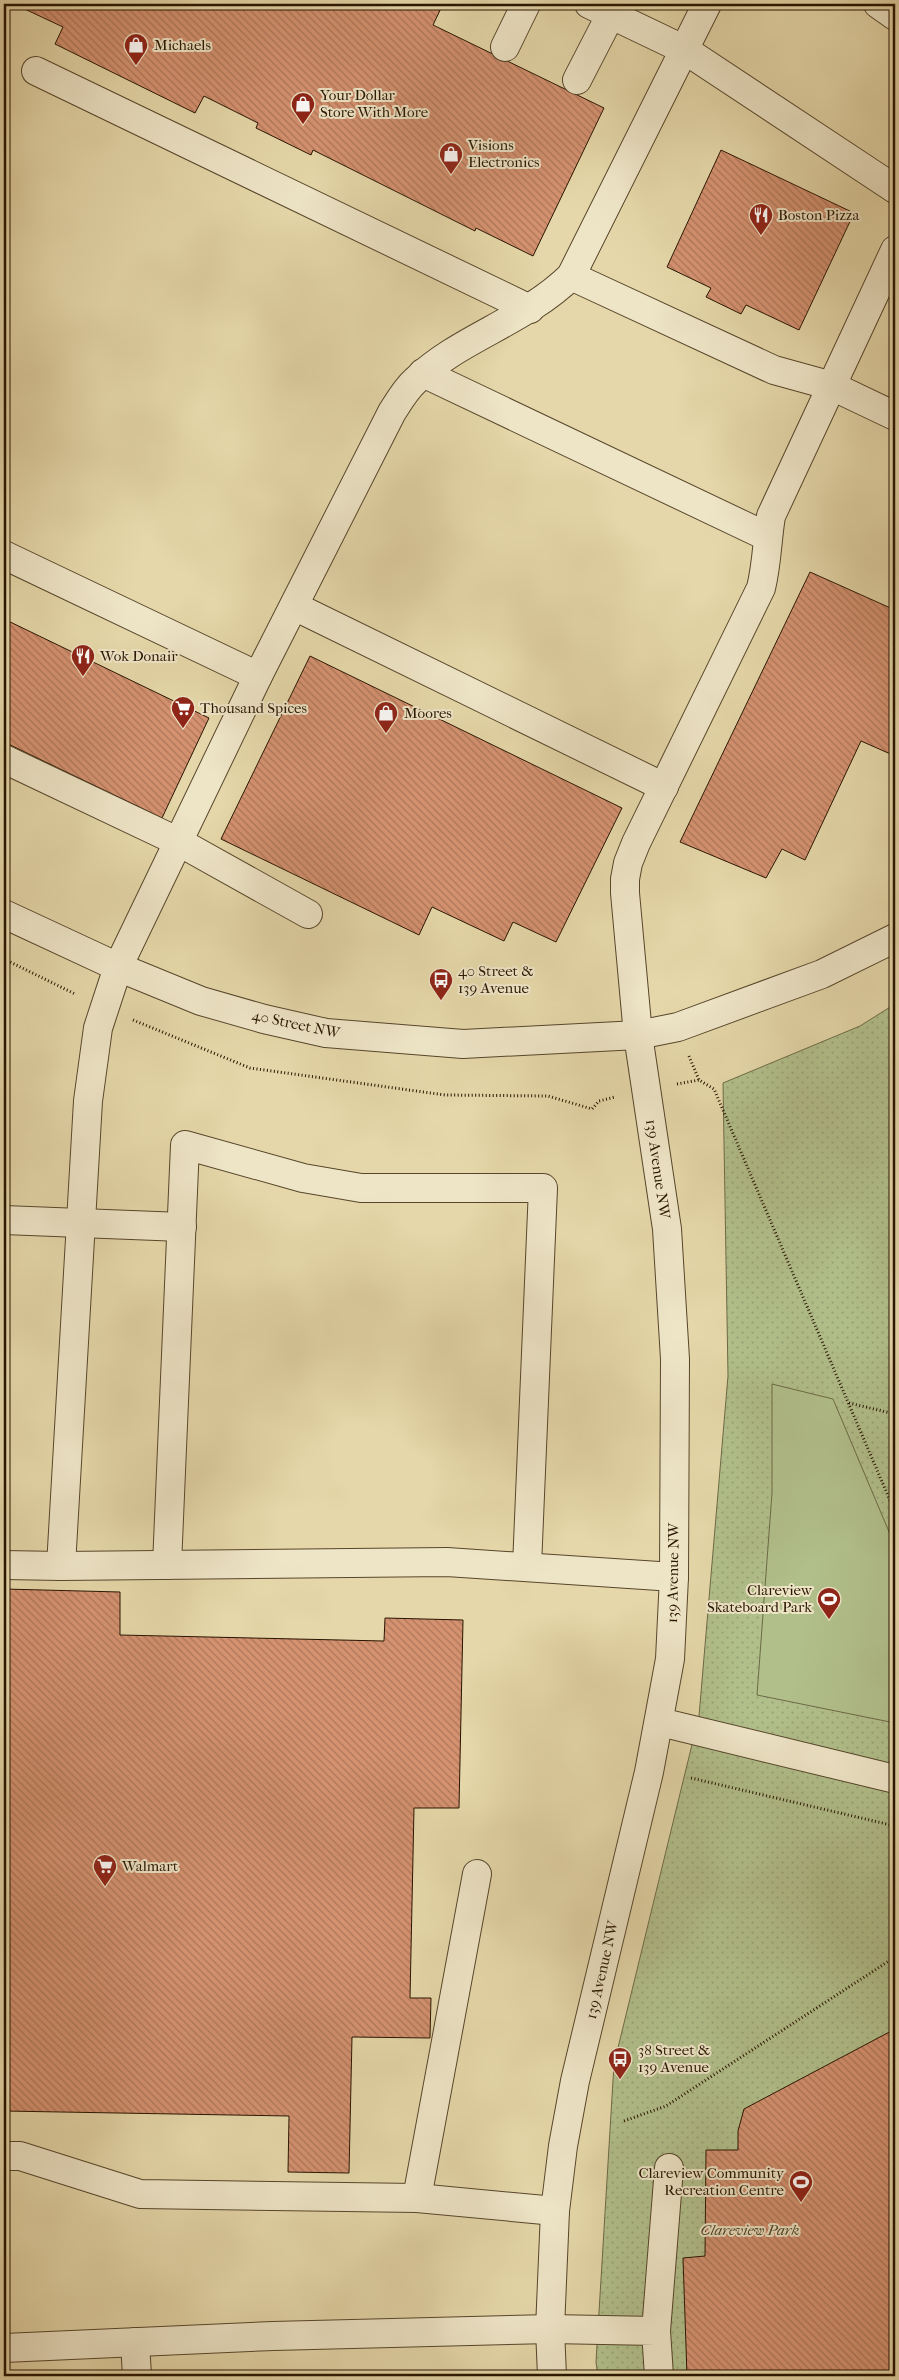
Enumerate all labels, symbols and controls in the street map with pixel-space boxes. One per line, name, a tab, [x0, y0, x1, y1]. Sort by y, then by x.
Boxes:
shop icon: Michaels	[123, 32, 149, 66]
place label: Michaels	[154, 36, 211, 54]
place label: Your Dollar Store With More	[319, 86, 429, 121]
shop icon: Your Dollar Store With More	[290, 91, 316, 125]
place label: Visions Electronics	[467, 136, 540, 171]
shop icon: Visions Electronics	[438, 141, 464, 175]
restaurant icon: Boston Pizza	[748, 202, 774, 236]
place label: Boston Pizza	[778, 206, 860, 224]
restaurant icon: Wok Donair	[70, 643, 96, 677]
place label: Wok Donair	[99, 647, 178, 665]
supermarket icon: Thousand Spices	[170, 695, 196, 729]
place label: Thousand Spices	[200, 699, 307, 717]
shop icon: Moores	[373, 700, 399, 734]
place label: Moores	[404, 704, 452, 722]
place label: 40 Street & 139 Avenue	[458, 962, 533, 997]
bus stop icon: 40 Street & 139 Avenue	[428, 967, 454, 1001]
street label: 40 Street NW	[250, 1006, 343, 1042]
street label: 139 Avenue NW	[642, 1118, 674, 1221]
street label: 139 Avenue NW	[663, 1521, 683, 1623]
place label: Clareview Skateboard Park	[707, 1581, 813, 1616]
sports icon: Clareview Skateboard Park	[816, 1586, 842, 1620]
supermarket icon: Walmart	[92, 1853, 118, 1887]
place label: Walmart	[121, 1857, 179, 1875]
street label: 139 Avenue NW	[582, 1918, 622, 2021]
place label: 38 Street & 139 Avenue	[638, 2041, 710, 2076]
bus stop icon: 38 Street & 139 Avenue	[607, 2046, 633, 2080]
place label: Clareview Community Recreation Centre	[638, 2164, 785, 2199]
sports icon: Clareview Community Recreation Centre	[788, 2169, 814, 2203]
park label: Clareview Park	[701, 2221, 800, 2239]

